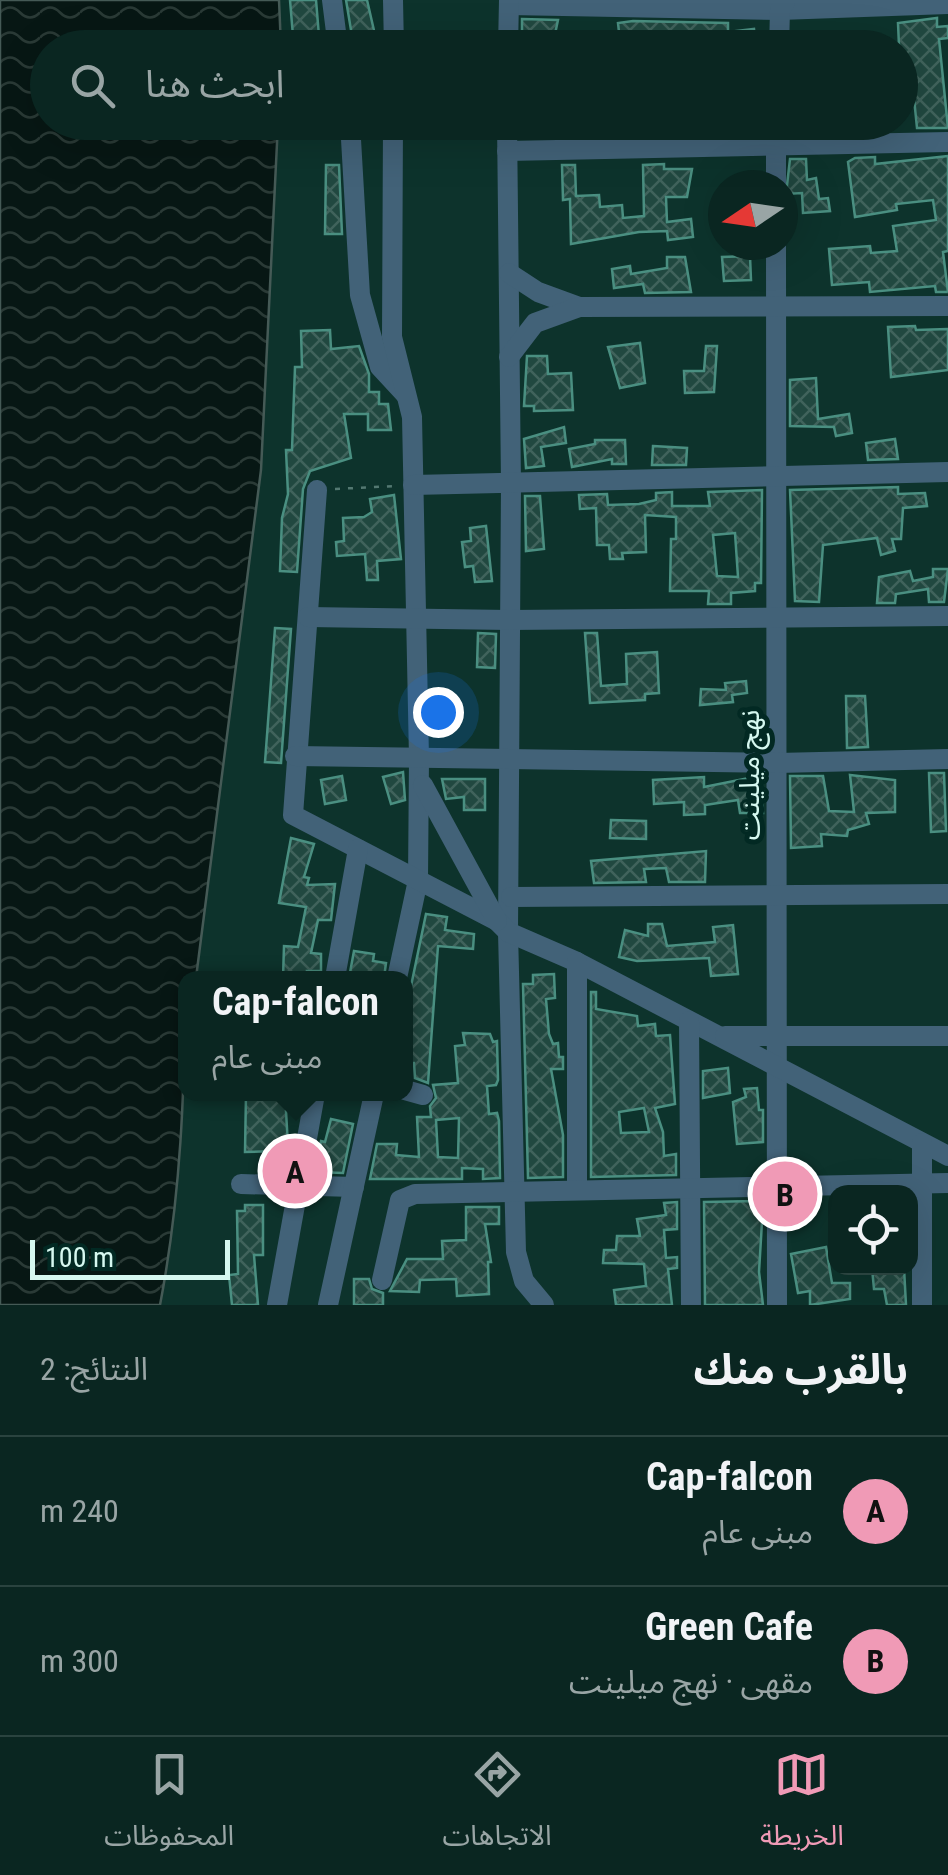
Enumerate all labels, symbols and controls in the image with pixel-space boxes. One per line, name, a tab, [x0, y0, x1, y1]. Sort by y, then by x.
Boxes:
search box	[30, 30, 918, 140]
icon: search	[65, 58, 120, 113]
text: ابحث هنا	[145, 62, 285, 106]
north arrow	[708, 170, 798, 260]
your location	[413, 687, 464, 738]
street label: نهج ميلينت	[733, 710, 770, 840]
popup	[178, 971, 413, 1101]
text: Cap-falcon	[212, 980, 379, 1024]
text: مبنى عام	[212, 1038, 322, 1076]
pin: A	[262, 1134, 328, 1208]
pin: B	[752, 1156, 818, 1232]
map controls	[828, 1185, 918, 1275]
button: locate	[828, 1185, 918, 1275]
scale bar	[30, 1235, 230, 1280]
text: 100 m	[45, 1241, 114, 1274]
text: بالقرب منك	[694, 1345, 908, 1394]
text: النتائج: 2	[40, 1350, 148, 1388]
text: Cap-falcon	[646, 1455, 813, 1499]
text: 240 m	[40, 1492, 119, 1530]
text: A	[866, 1492, 885, 1530]
text: مبنى عام	[702, 1513, 813, 1551]
text: Green Cafe	[645, 1605, 813, 1649]
text: 300 m	[40, 1642, 119, 1680]
text: B	[867, 1642, 884, 1680]
text: مقهى · نهج ميلينت	[569, 1663, 813, 1701]
tab: المحفوظات	[104, 1747, 234, 1866]
tab: الاتجاهات	[442, 1747, 552, 1866]
tab: الخريطة	[760, 1747, 844, 1866]

